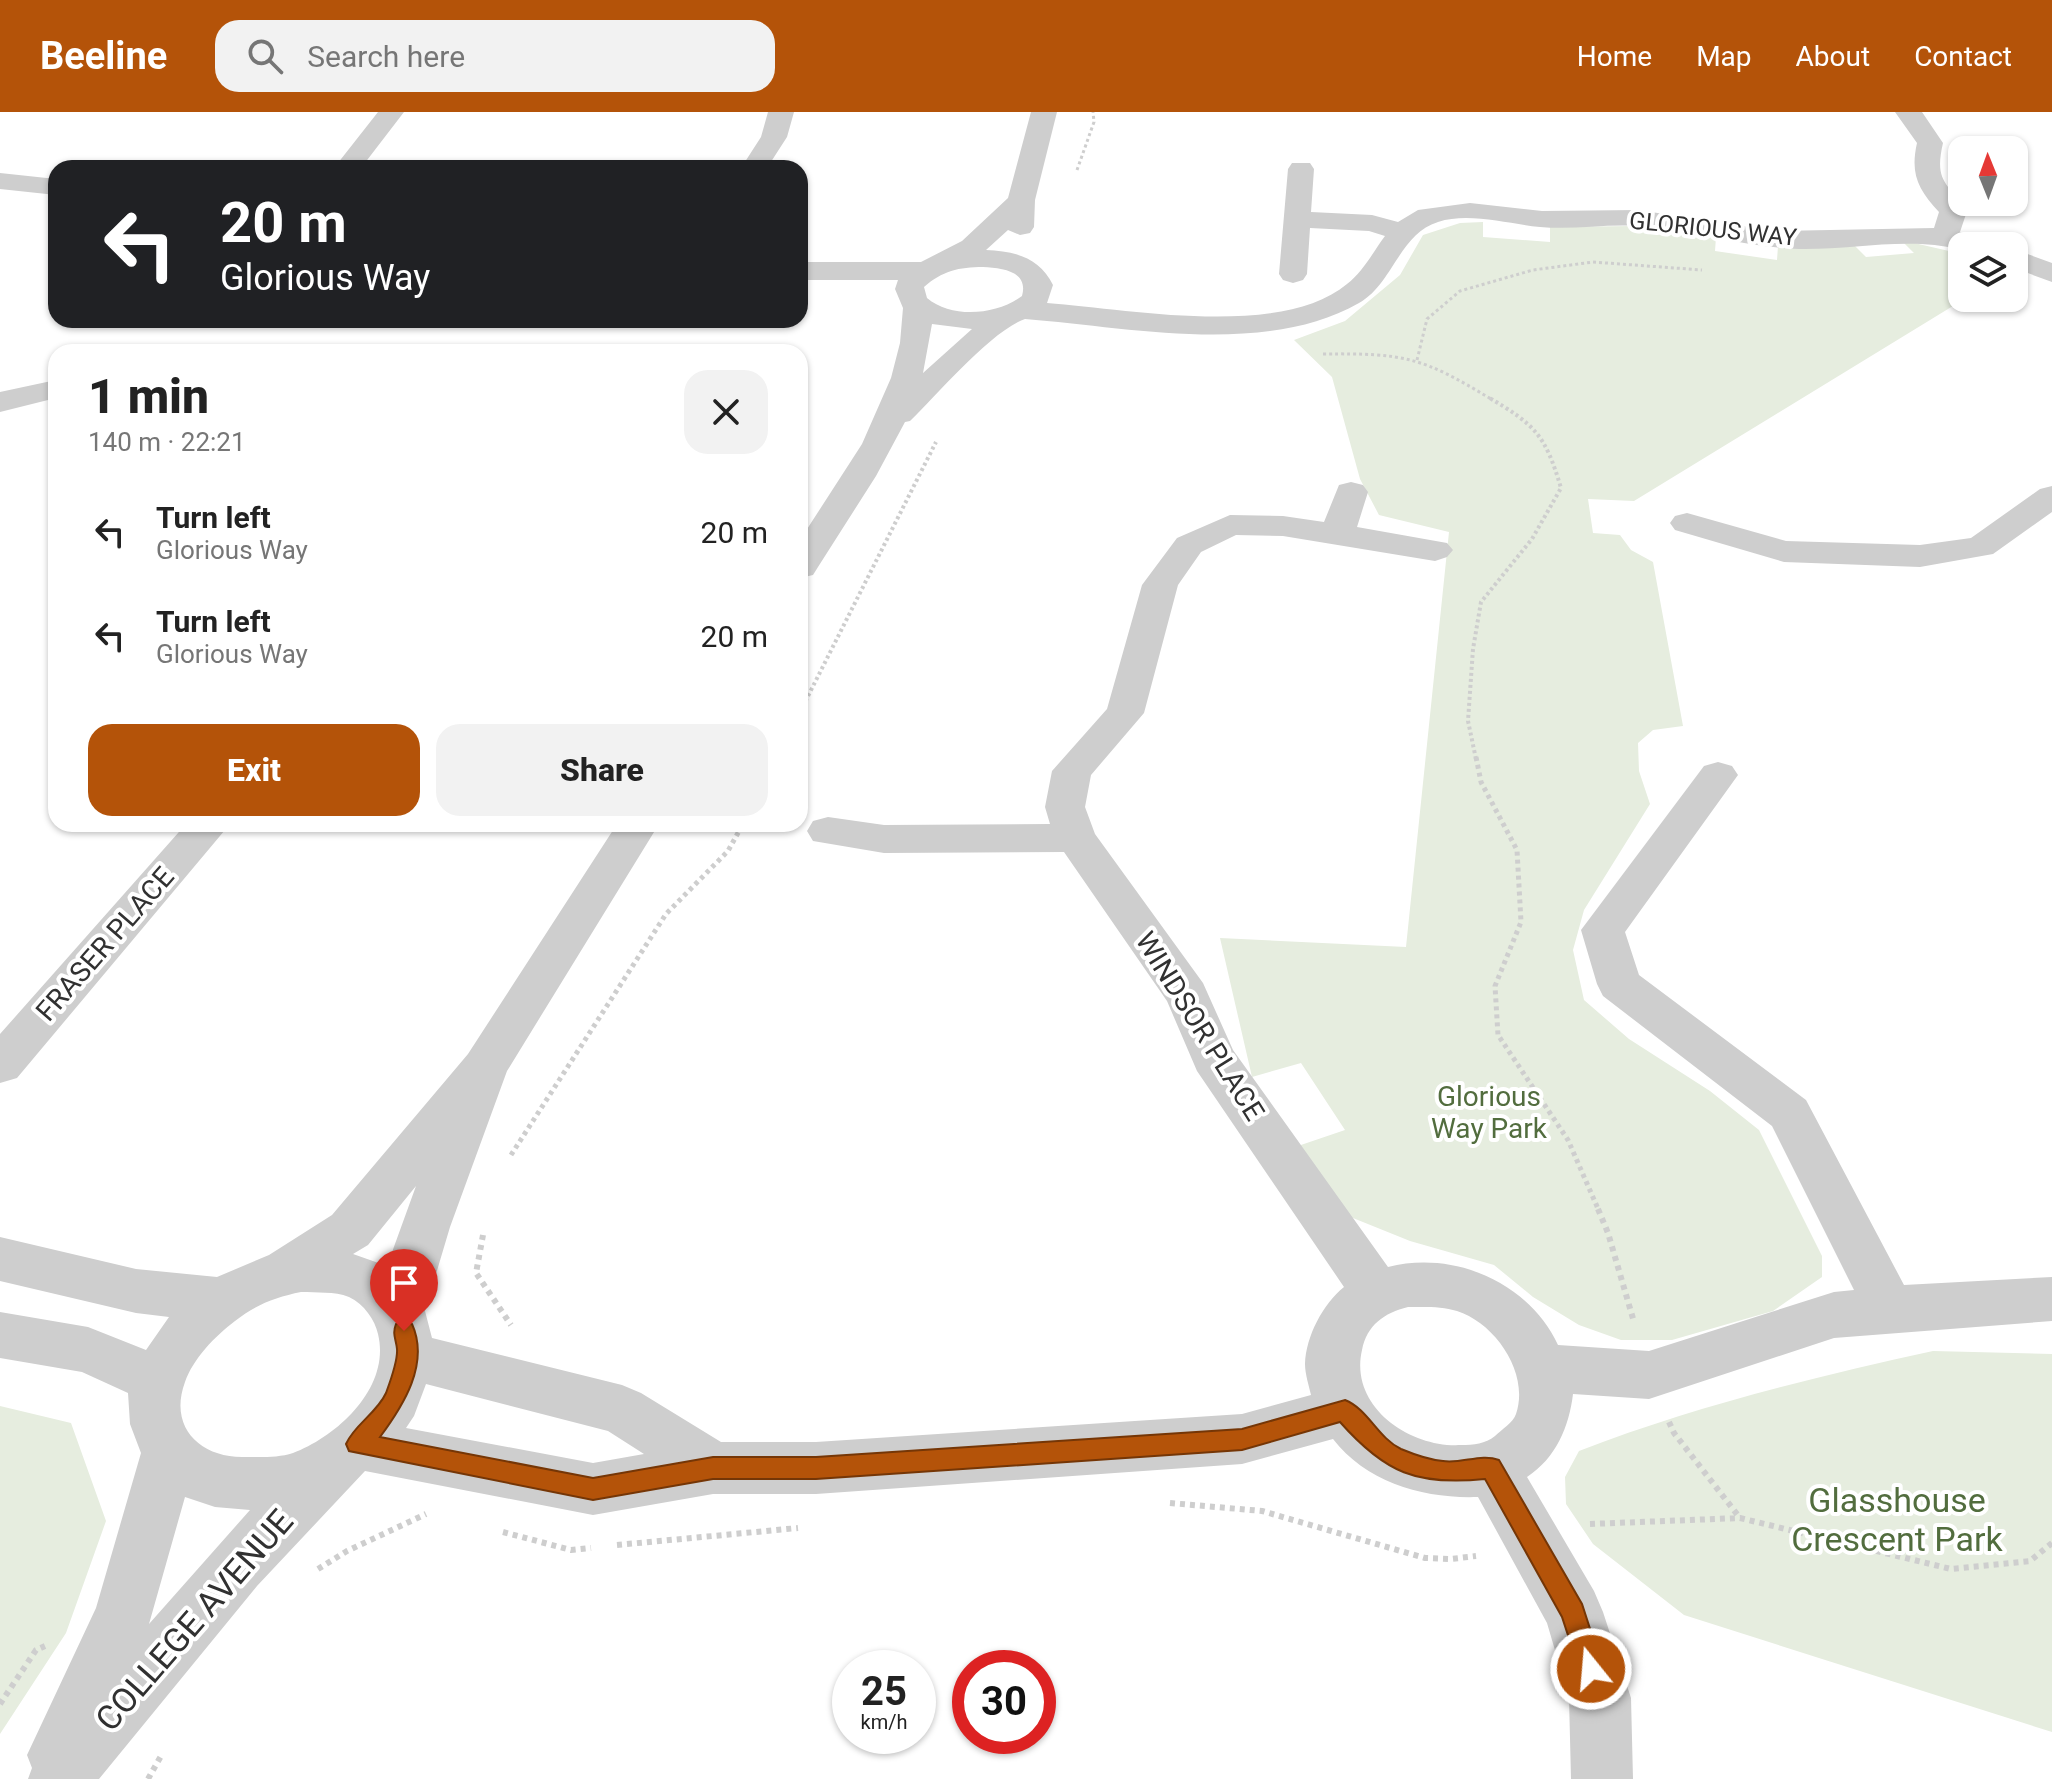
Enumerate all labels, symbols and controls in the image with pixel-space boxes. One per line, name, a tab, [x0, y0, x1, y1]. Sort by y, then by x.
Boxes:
search box	[215, 20, 775, 92]
text: Beeline	[40, 34, 167, 78]
icon: search	[243, 34, 287, 78]
text: Search here	[307, 39, 465, 74]
text: Home	[1577, 40, 1652, 73]
text: Map	[1696, 40, 1752, 73]
text: About	[1796, 40, 1870, 73]
text: Contact	[1914, 40, 2012, 73]
north arrow	[1948, 136, 2028, 216]
map controls	[1948, 136, 2028, 312]
text: 20 m	[220, 190, 347, 256]
icon: left	[88, 192, 192, 296]
street label: GLORIOUS WAY	[1628, 206, 1799, 252]
button: layers	[1948, 232, 2028, 312]
text: Glorious Way	[220, 257, 430, 299]
text: 1 min	[88, 368, 209, 425]
button: close	[684, 370, 768, 454]
text: 140 m · 22:21	[88, 427, 246, 457]
text: Turn left	[156, 500, 271, 535]
icon: left	[88, 510, 132, 554]
text: 20 m	[701, 515, 768, 550]
text: Glorious Way	[156, 535, 308, 565]
text: Turn left	[156, 604, 271, 639]
icon: left	[88, 614, 132, 658]
text: 20 m	[701, 619, 768, 654]
text: Glorious Way	[156, 639, 308, 669]
button: Exit	[88, 724, 420, 816]
button: Share	[436, 724, 768, 816]
street label: FRASER PLACE	[29, 860, 181, 1028]
street label: WINDSOR PLACE	[1129, 926, 1271, 1126]
park label: Glorious Way Park	[1431, 1080, 1548, 1145]
pin	[370, 1249, 438, 1331]
icon: arrive	[382, 1261, 426, 1305]
park label: Glasshouse Crescent Park	[1791, 1480, 2004, 1559]
street label: COLLEGE AVENUE	[87, 1501, 301, 1739]
position arrow	[1549, 1627, 1633, 1711]
speed limit sign: 30	[952, 1650, 1056, 1754]
text: 25	[861, 1668, 907, 1715]
text: km/h	[861, 1710, 907, 1734]

